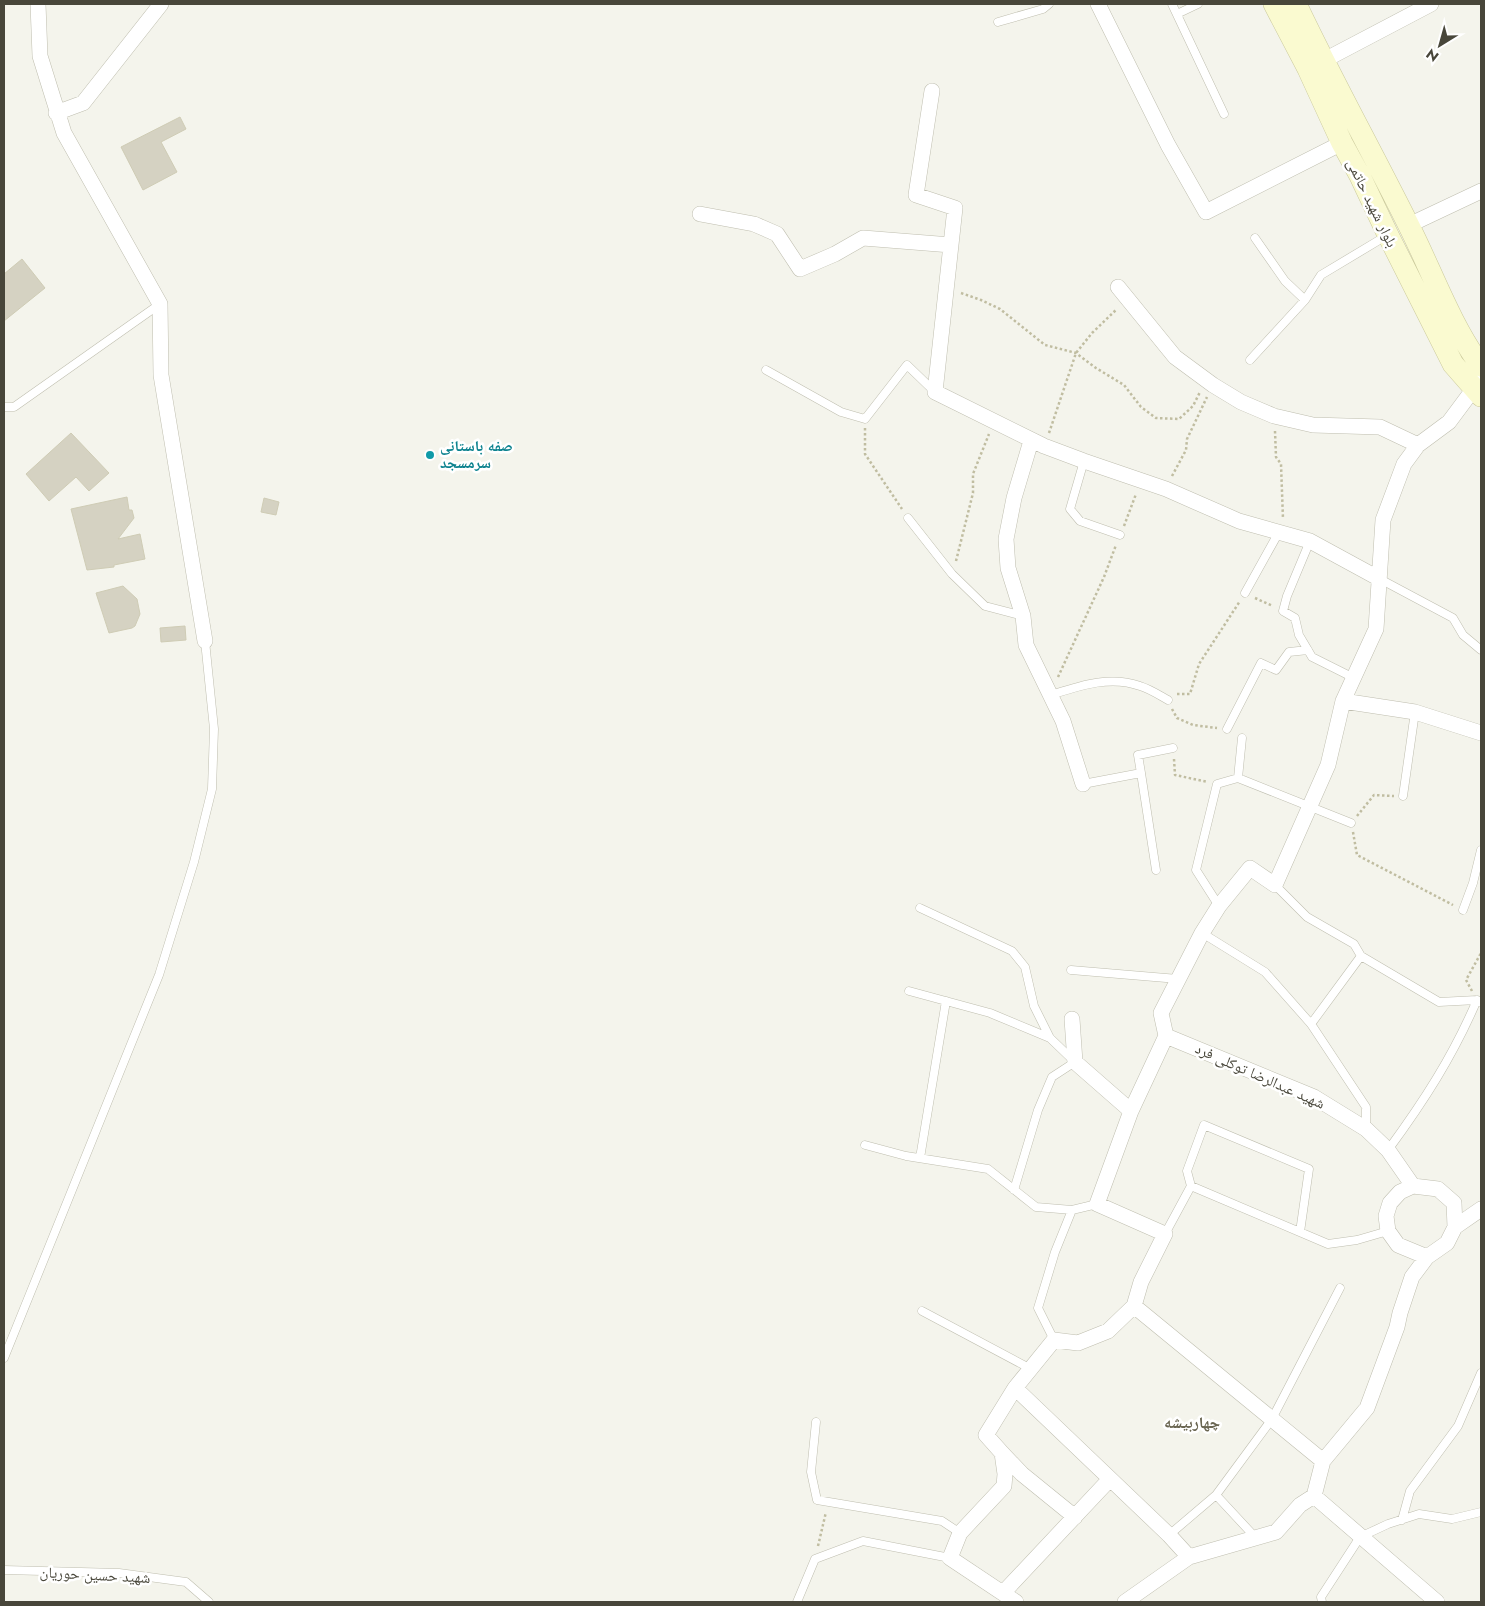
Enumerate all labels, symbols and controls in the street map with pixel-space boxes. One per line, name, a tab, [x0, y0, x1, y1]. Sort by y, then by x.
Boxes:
north arrow	[1415, 20, 1465, 70]
text: N	[1422, 44, 1443, 67]
street label: بلوار شهید حاتمی	[1341, 155, 1403, 251]
place label: صفه باستانی سرمسجد	[440, 435, 513, 474]
marker: صفه باستانی سرمسجد	[424, 449, 436, 461]
street label: شهید عبدالرضا توکلی فرد	[1192, 1037, 1329, 1115]
district label: چهاربیشه	[1164, 1411, 1220, 1434]
street label: شهید حسین حوریان	[39, 1561, 151, 1589]

